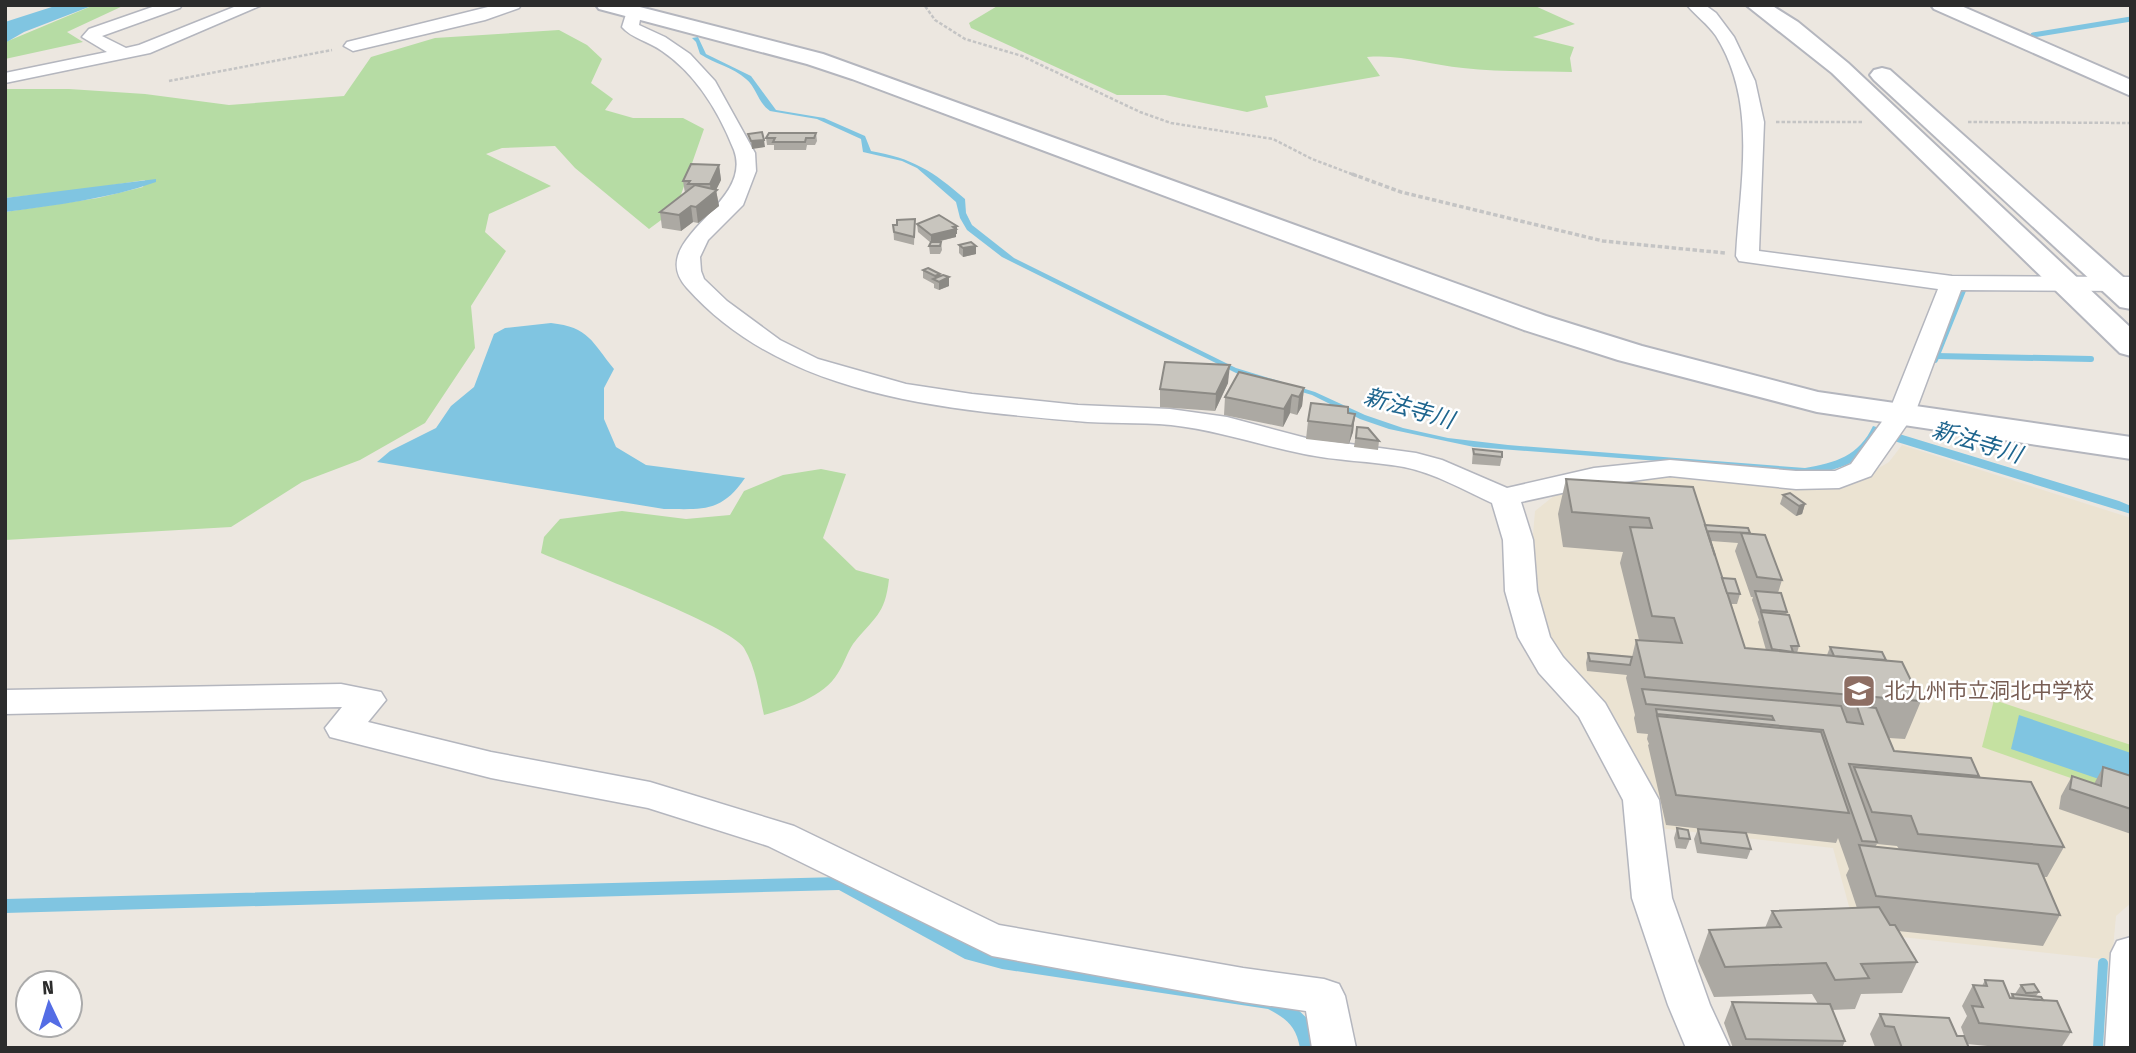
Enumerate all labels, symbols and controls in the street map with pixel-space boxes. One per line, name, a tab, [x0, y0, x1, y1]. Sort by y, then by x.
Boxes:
water label: 新法寺川	[1361, 382, 1460, 435]
water label: 新法寺川	[1929, 415, 2028, 470]
school or university icon: 北九州市立洞北中学校	[1840, 672, 1878, 710]
place label: 北九州市立洞北中学校	[1884, 678, 2094, 704]
north arrow	[14, 969, 84, 1039]
text: N	[41, 976, 54, 999]

